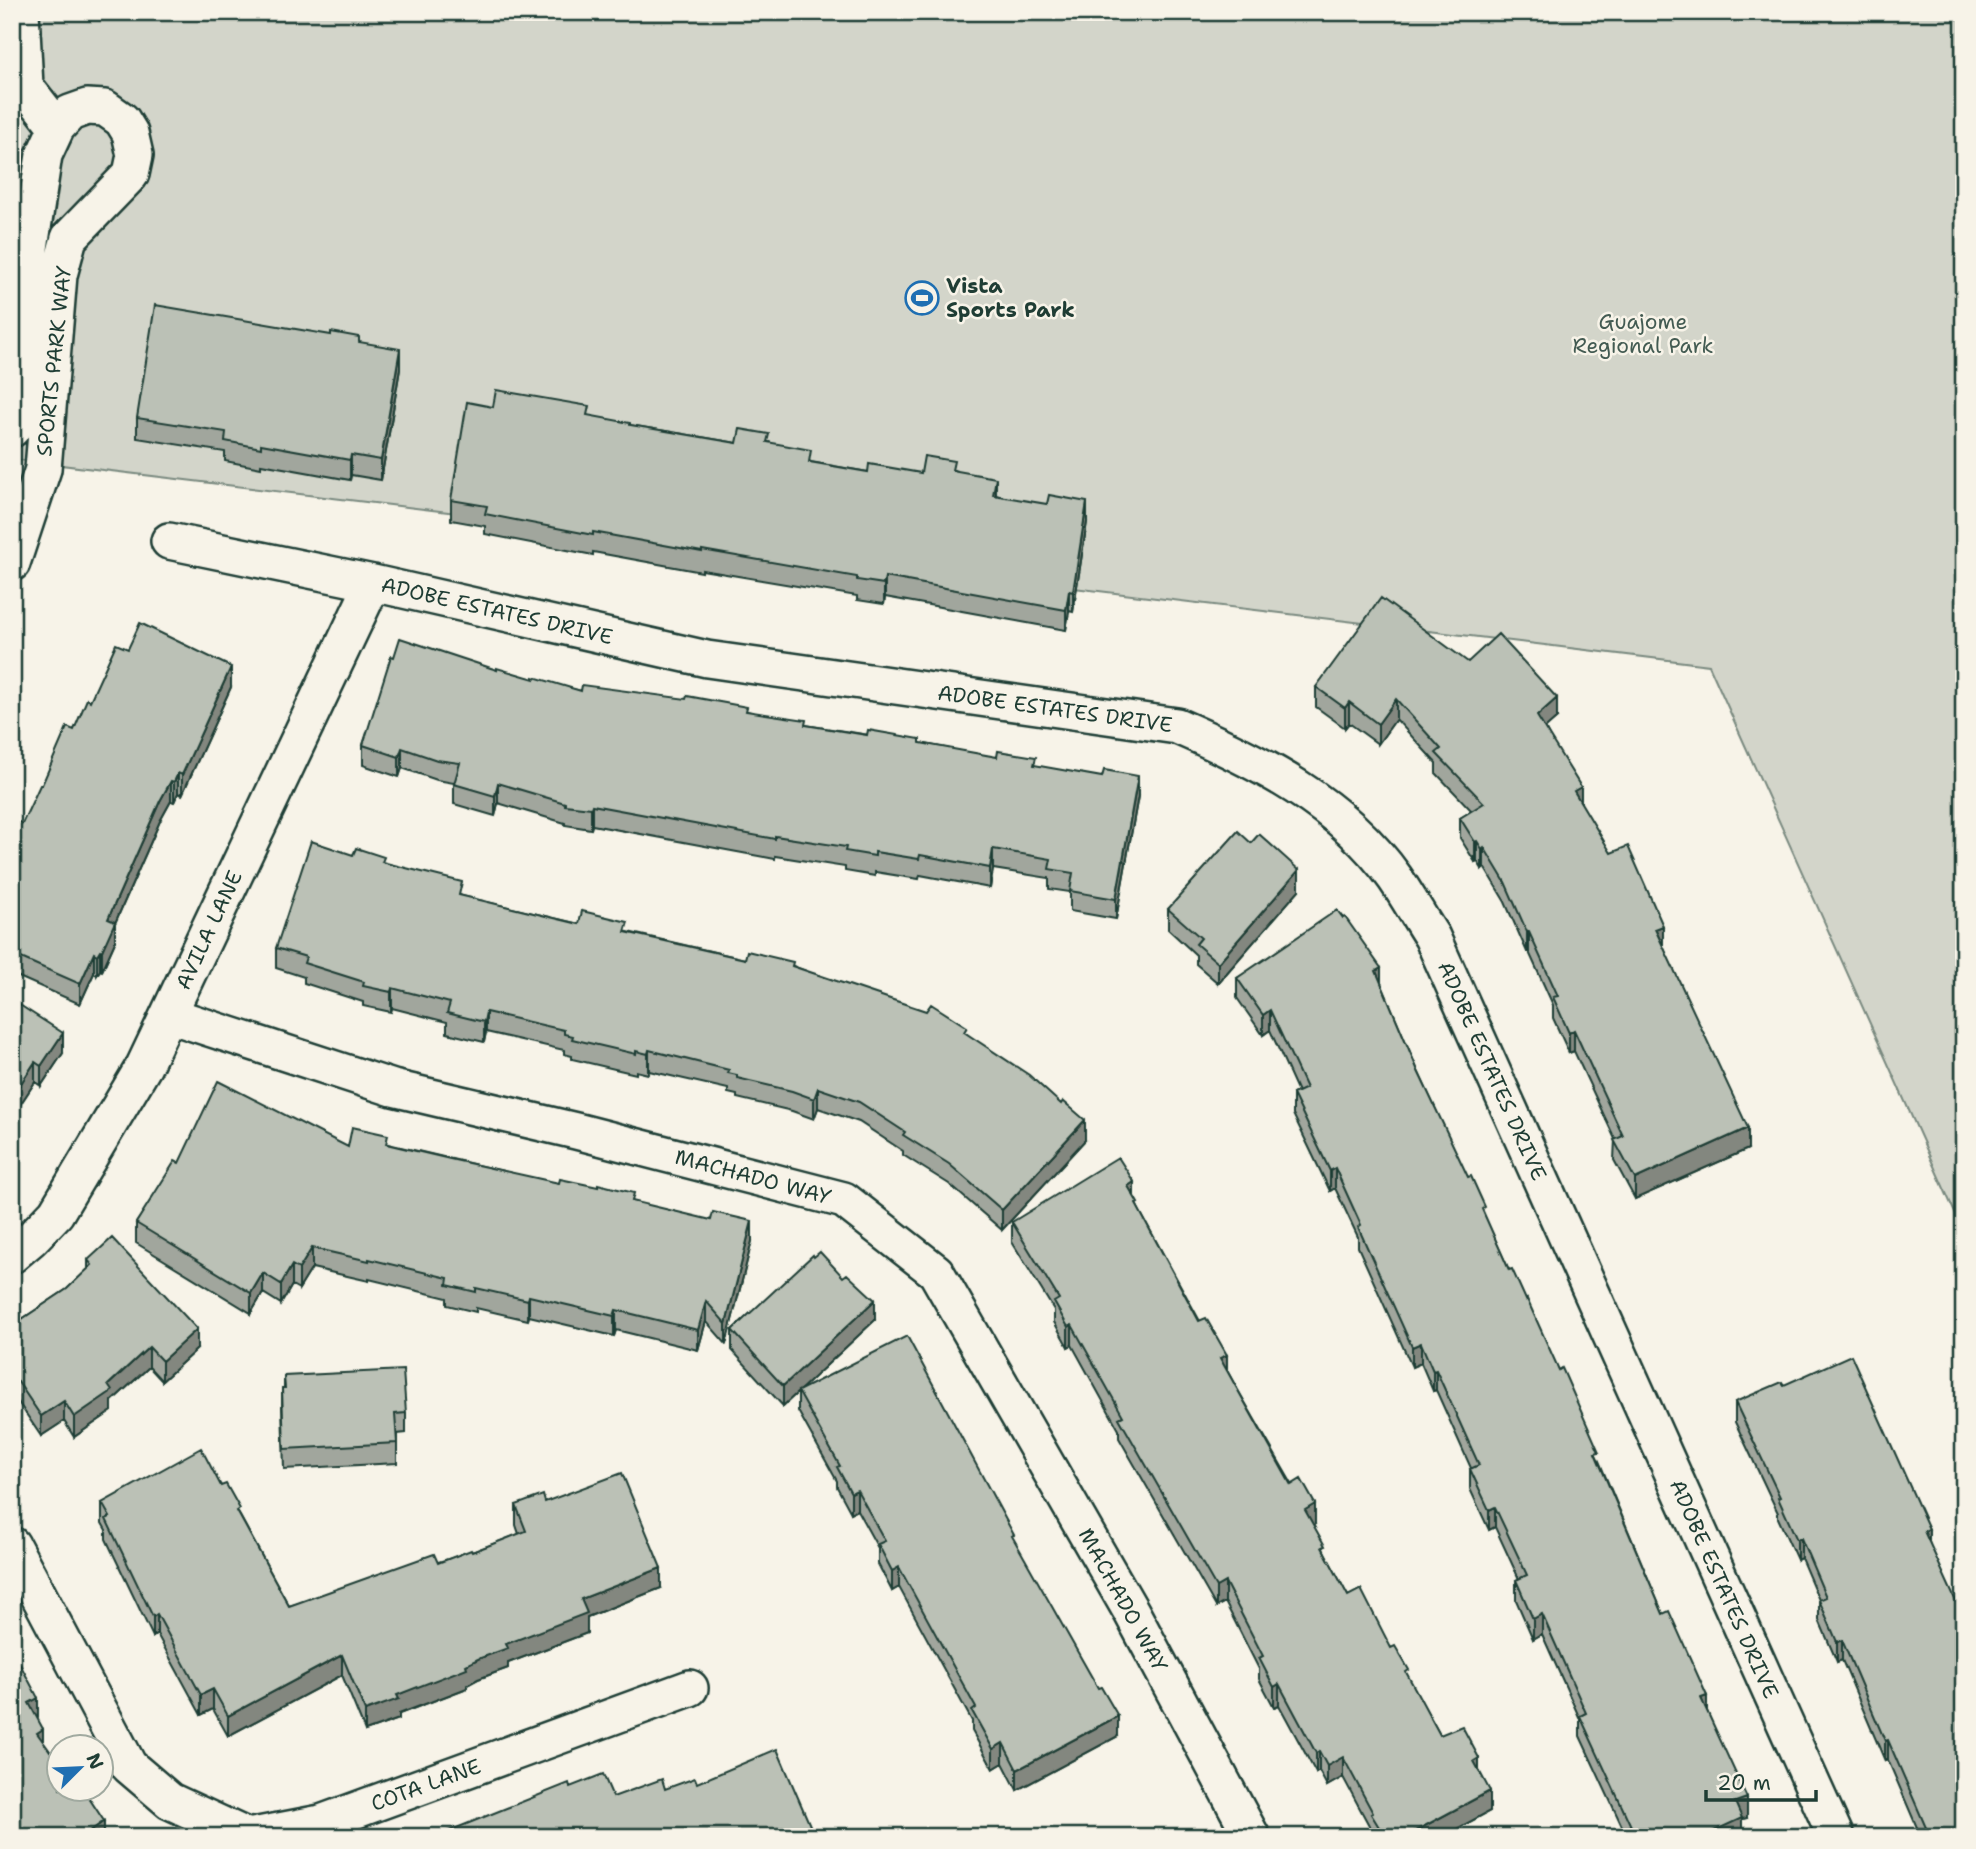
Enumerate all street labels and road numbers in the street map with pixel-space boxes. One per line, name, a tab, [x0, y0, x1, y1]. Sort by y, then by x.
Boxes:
street label: SPORTS PARK WAY	[30, 264, 78, 458]
street label: ADOBE ESTATES DRIVE	[378, 571, 616, 651]
street label: ADOBE ESTATES DRIVE	[936, 679, 1174, 739]
street label: AVILA LANE	[169, 866, 249, 994]
street label: ADOBE ESTATES DRIVE	[1431, 957, 1553, 1185]
street label: MACHADO WAY	[672, 1143, 834, 1211]
street label: ADOBE ESTATES DRIVE	[1663, 1475, 1785, 1703]
street label: MACHADO WAY	[1072, 1523, 1174, 1677]
street label: COTA LANE	[367, 1752, 485, 1818]

